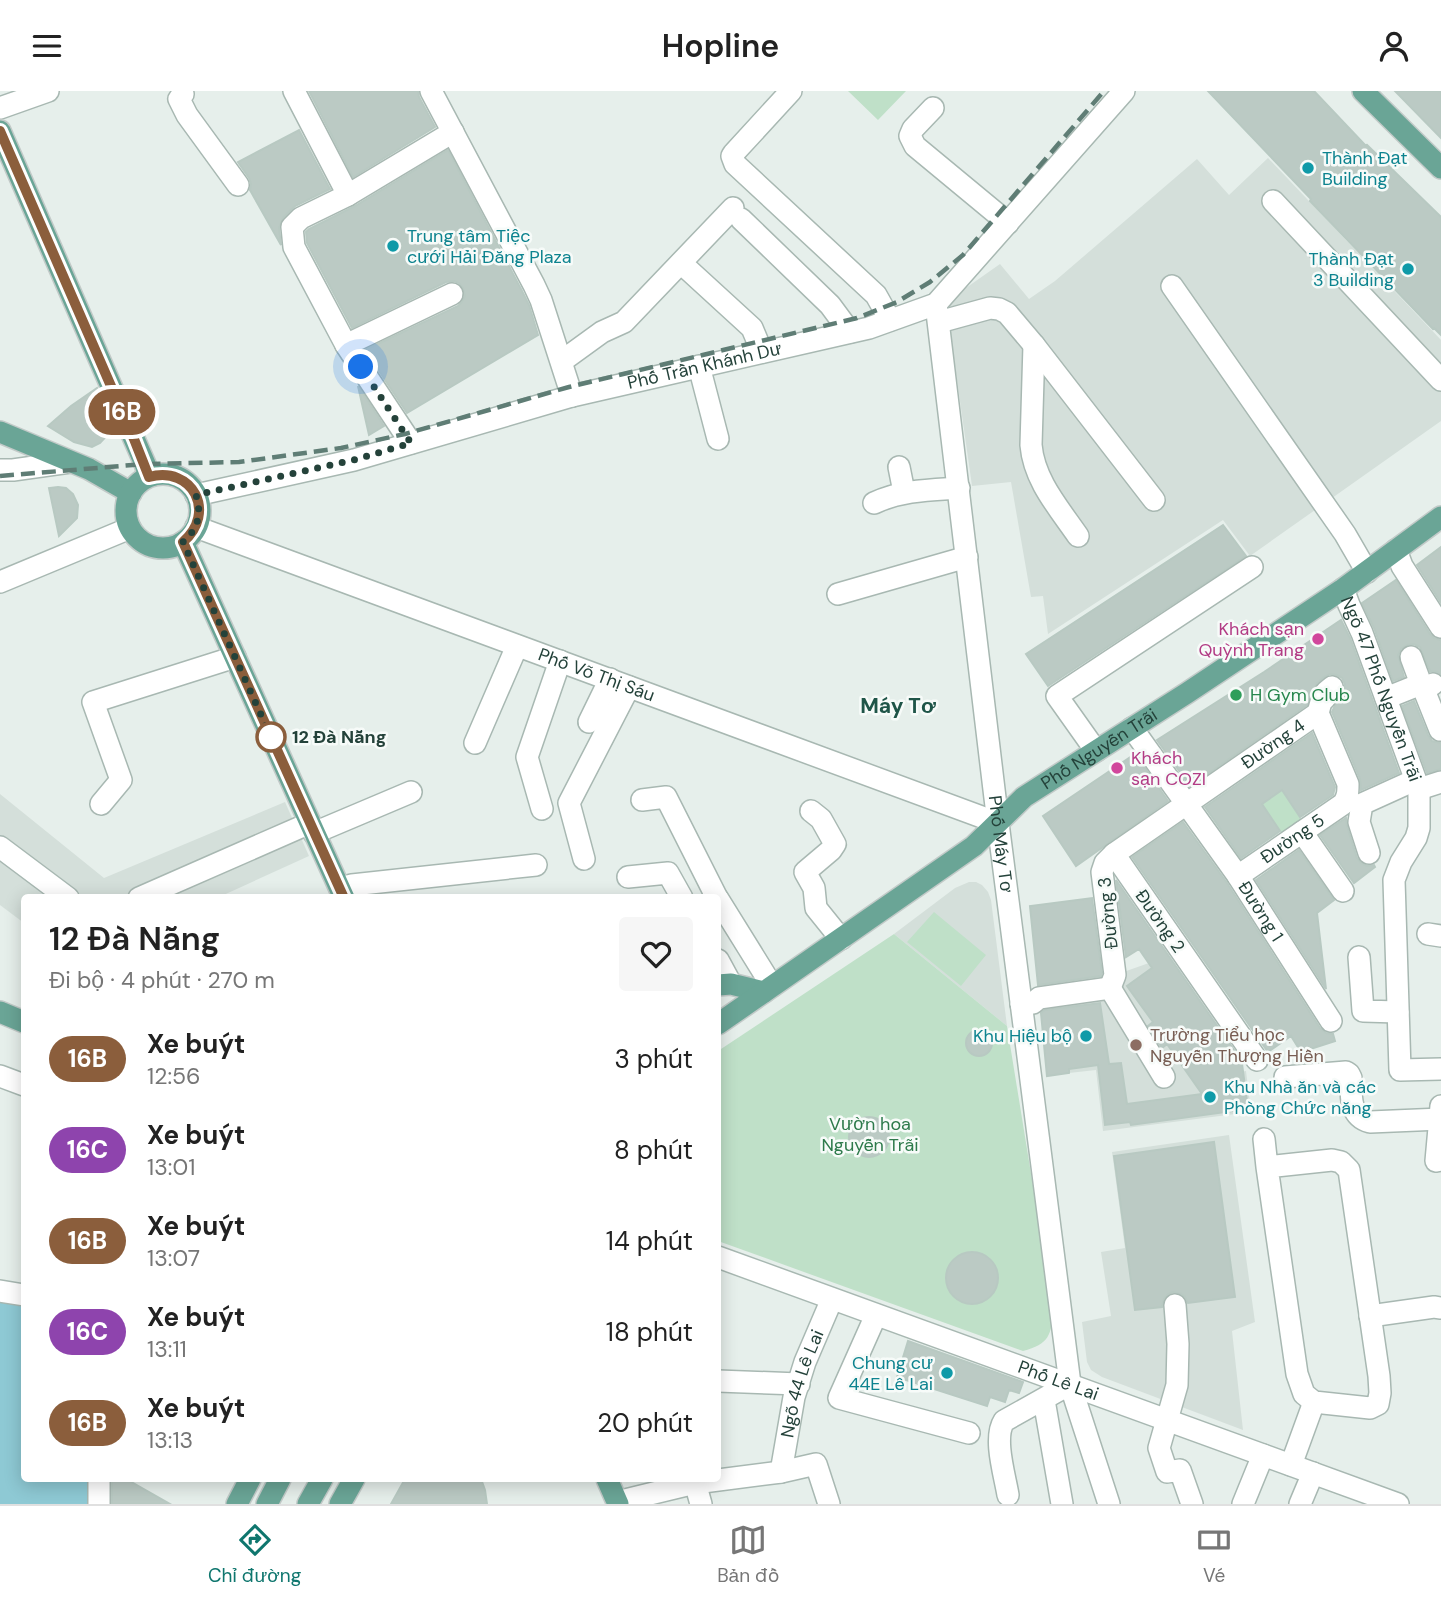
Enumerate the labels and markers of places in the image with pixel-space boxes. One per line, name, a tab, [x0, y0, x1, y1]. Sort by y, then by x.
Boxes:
place label: Thành Đạt Building	[1322, 146, 1408, 191]
marker: Thành Đạt Building	[1300, 160, 1316, 176]
place label: Trung tâm Tiệc cưới Hải Đăng Plaza	[407, 224, 572, 269]
marker: Trung tâm Tiệc cưới Hải Đăng Plaza	[385, 238, 401, 254]
place label: Thành Đạt 3 Building	[1308, 247, 1394, 292]
marker: Thành Đạt 3 Building	[1400, 261, 1416, 277]
place label: Khách sạn Quỳnh Trang	[1198, 617, 1304, 662]
marker: Khách sạn Quỳnh Trang	[1310, 631, 1326, 647]
place label: H Gym Club	[1250, 683, 1350, 707]
marker: H Gym Club	[1228, 687, 1244, 703]
marker: 12 Đà Nẵng	[256, 722, 286, 752]
place label: 12 Đà Nẵng	[292, 725, 386, 749]
place label: Khách sạn COZI	[1131, 746, 1206, 791]
marker: Khách sạn COZI	[1109, 760, 1125, 776]
place label: Trường Tiểu học Nguyễn Thượng Hiền	[1150, 1023, 1324, 1068]
place label: Khu Hiệu bộ	[973, 1024, 1072, 1048]
marker: Khu Hiệu bộ	[1078, 1028, 1094, 1044]
marker: Trường Tiểu học Nguyễn Thượng Hiền	[1128, 1037, 1144, 1053]
place label: Khu Nhà ăn và các Phòng Chức năng	[1224, 1075, 1376, 1120]
marker: Khu Nhà ăn và các Phòng Chức năng	[1202, 1089, 1218, 1105]
place label: Chung cư 44E Lê Lai	[848, 1351, 933, 1396]
marker: Chung cư 44E Lê Lai	[939, 1365, 955, 1381]

